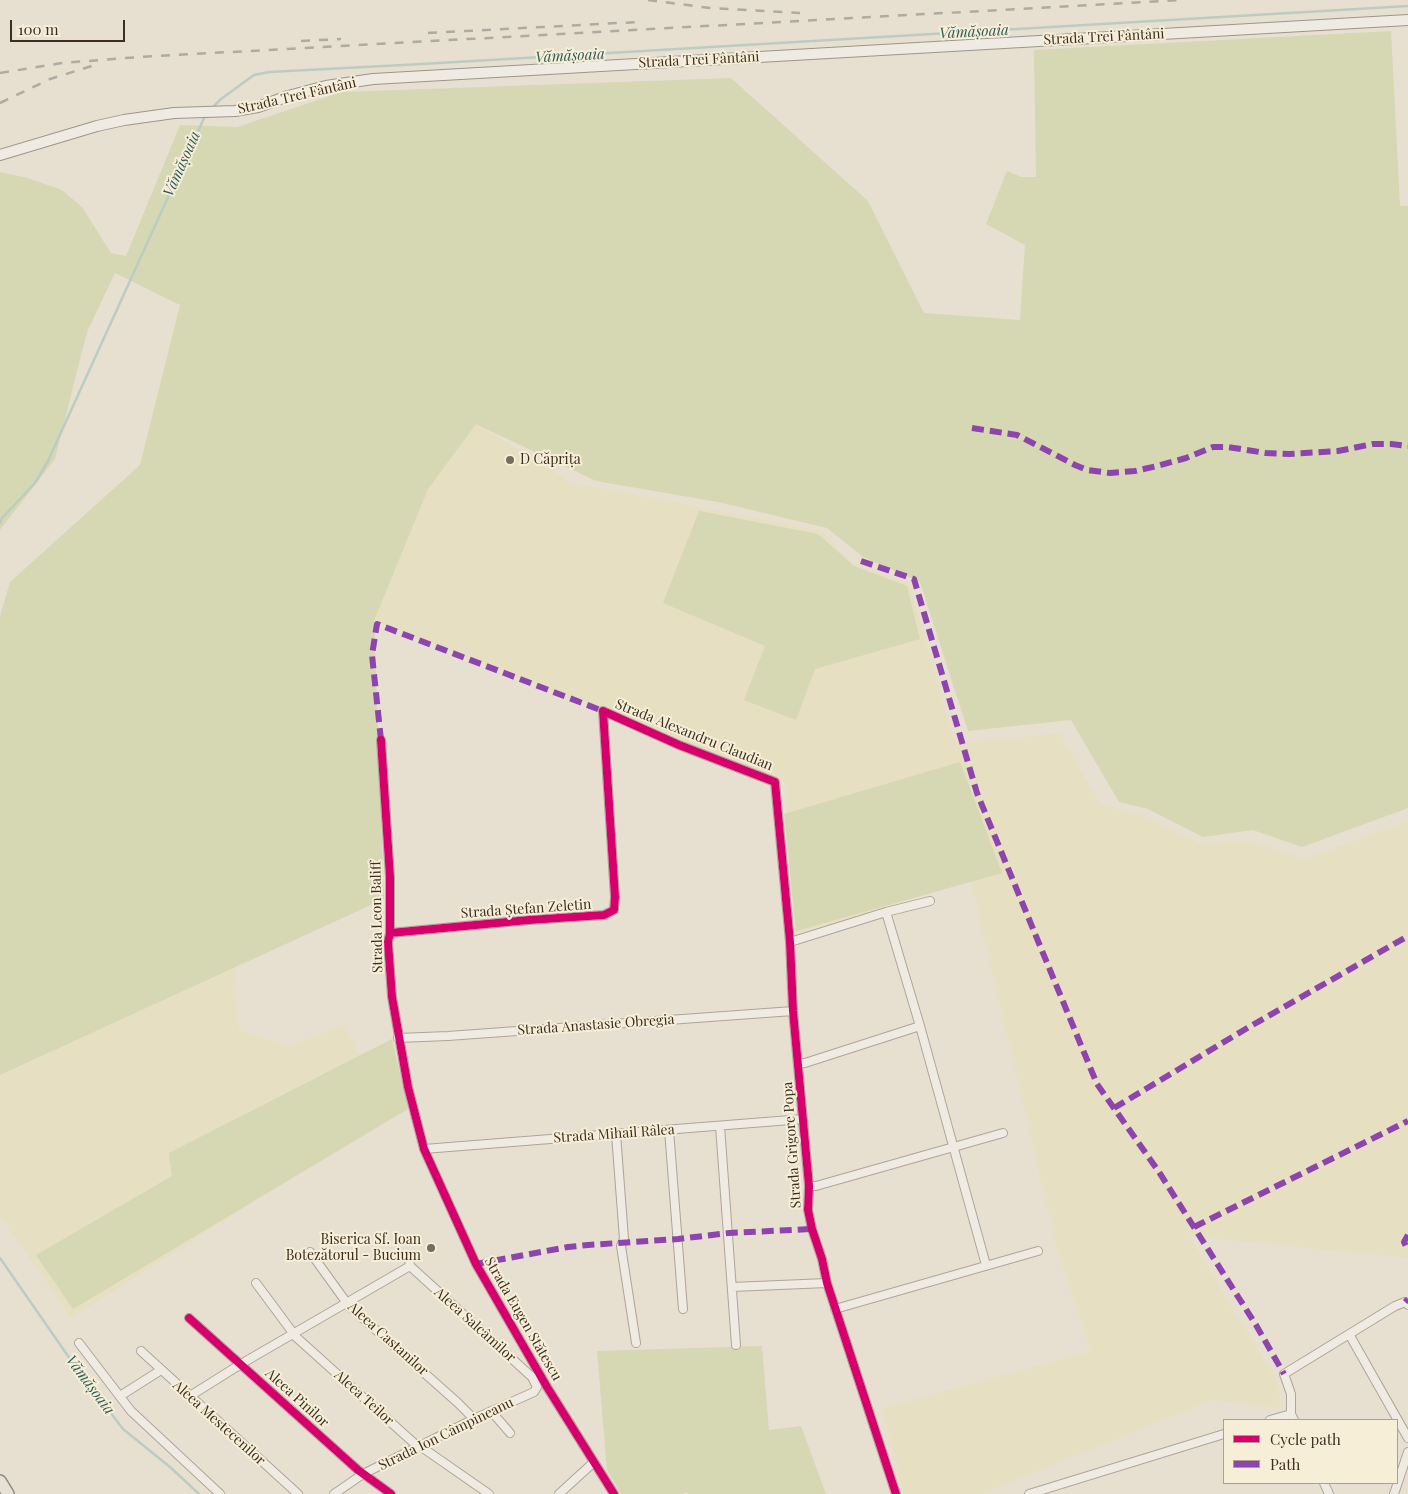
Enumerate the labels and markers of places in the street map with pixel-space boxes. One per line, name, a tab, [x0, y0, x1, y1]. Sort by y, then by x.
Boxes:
place label: D Căprița	[520, 452, 581, 468]
marker: D Căprița	[504, 454, 516, 466]
place label: Biserica Sf. Ioan Botezătorul - Bucium	[286, 1232, 421, 1264]
marker: Biserica Sf. Ioan Botezătorul - Bucium	[425, 1242, 437, 1254]

